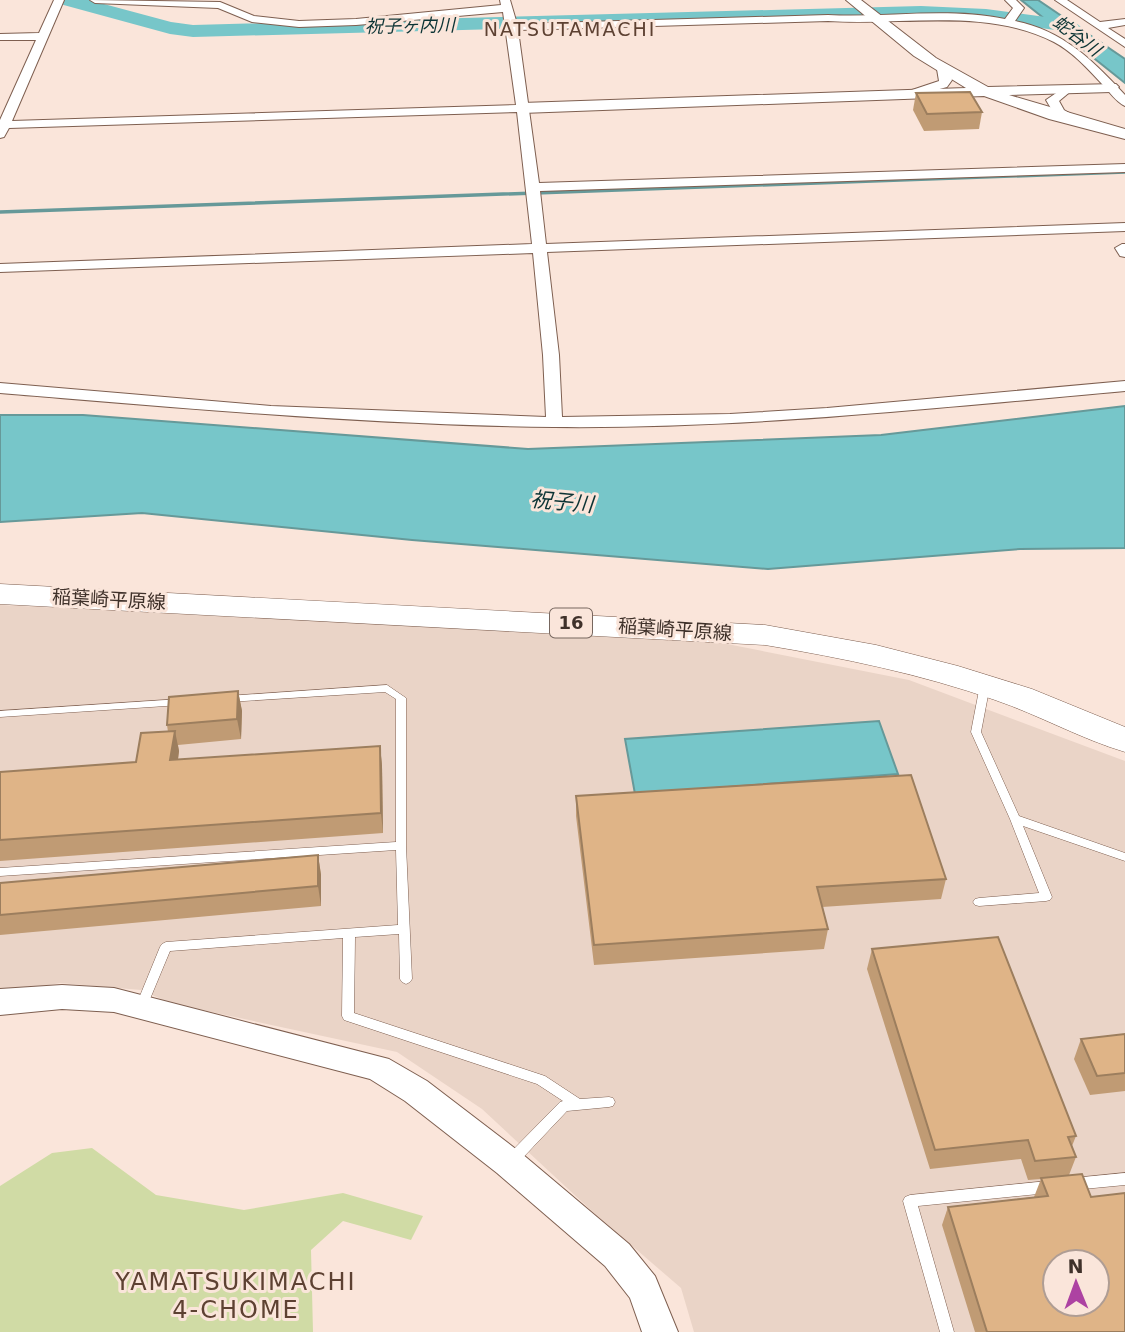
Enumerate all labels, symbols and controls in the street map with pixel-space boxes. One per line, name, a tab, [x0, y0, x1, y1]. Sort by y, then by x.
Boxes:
water label: 蛇谷川	[1049, 11, 1107, 61]
water label: 祝子ヶ内川	[365, 14, 457, 37]
district label: NATSUTAMACHI	[484, 18, 656, 40]
water label: 祝子川	[530, 487, 596, 517]
street label: 稲葉崎平原線	[51, 585, 167, 613]
road number: 16	[550, 608, 592, 638]
street label: 稲葉崎平原線	[617, 614, 733, 644]
north arrow	[1041, 1248, 1111, 1318]
text: N	[1068, 1255, 1084, 1277]
district label: YAMATSUKIMACHI 4-CHOME	[114, 1268, 357, 1324]

